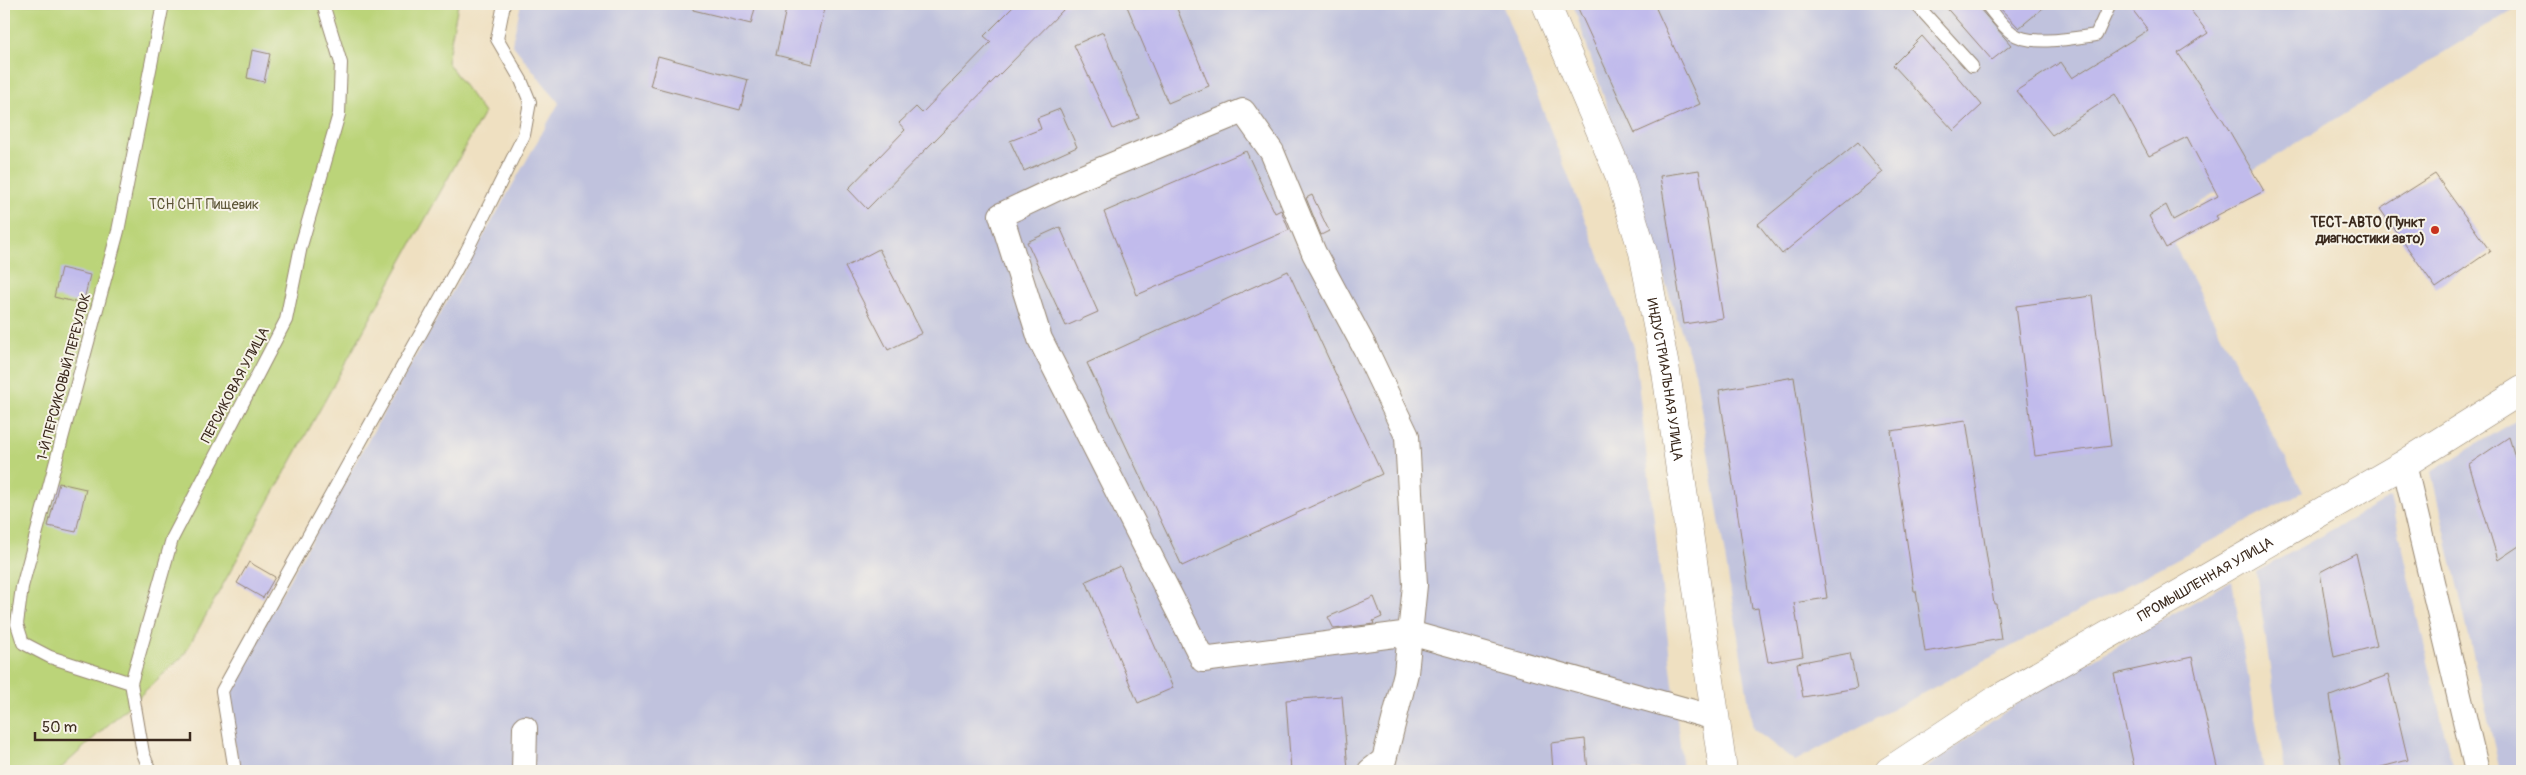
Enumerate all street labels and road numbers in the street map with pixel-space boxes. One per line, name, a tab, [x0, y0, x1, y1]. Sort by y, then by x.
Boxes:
street label: 1-Й ПЕРСИКОВЫЙ ПЕРЕУЛОК	[33, 291, 95, 463]
street label: ИНДУСТРИАЛЬНАЯ УЛИЦА	[1643, 296, 1687, 462]
street label: ПЕРСИКОВАЯ УЛИЦА	[197, 324, 273, 446]
street label: ПРОМЫШЛЕННАЯ УЛИЦА	[2134, 533, 2276, 625]

